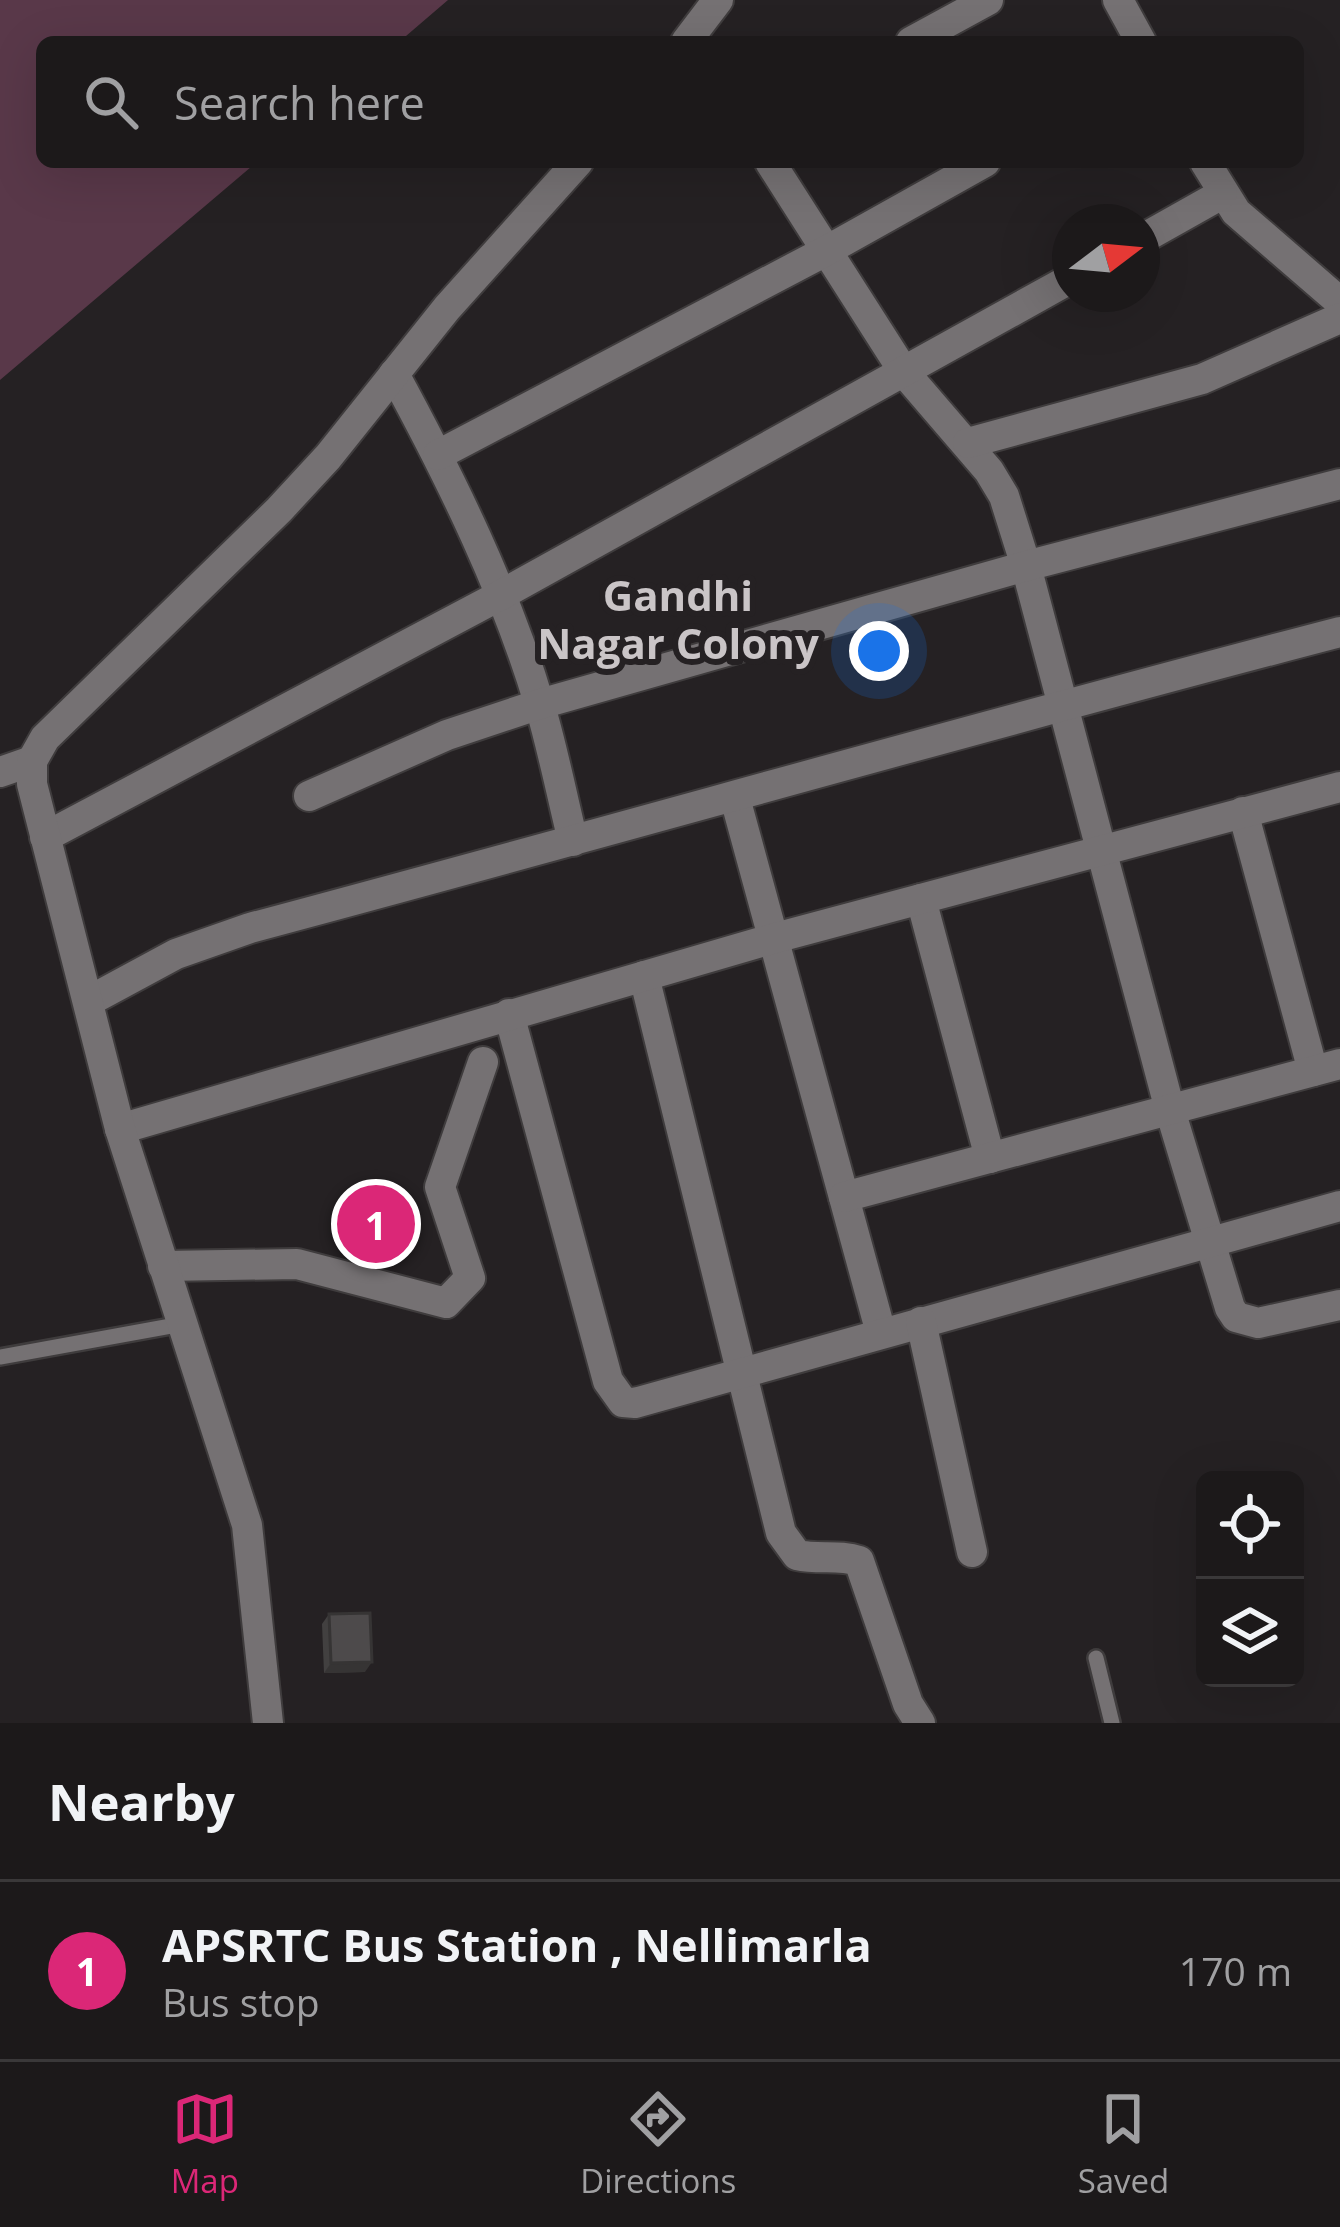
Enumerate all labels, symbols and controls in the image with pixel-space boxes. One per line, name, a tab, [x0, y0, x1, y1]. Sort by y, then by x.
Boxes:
search box	[36, 36, 1304, 168]
icon: search	[78, 69, 144, 135]
text: Search here	[174, 72, 425, 133]
north arrow	[1052, 204, 1160, 312]
district label: Gandhi Nagar Colony	[537, 566, 819, 671]
your location	[849, 621, 909, 681]
pin: 1	[337, 1179, 415, 1269]
map controls	[1196, 1471, 1304, 1687]
button: locate	[1196, 1471, 1304, 1579]
button: layers	[1196, 1579, 1304, 1687]
text: Nearby	[48, 1766, 235, 1836]
text: APSRTC Bus Station , Nellimarla	[162, 1914, 872, 1975]
text: 1	[76, 1944, 98, 1997]
text: 170 m	[1179, 1944, 1292, 1997]
text: Bus stop	[162, 1975, 320, 2028]
tab: Map	[171, 2086, 239, 2203]
tab: Directions	[580, 2086, 736, 2203]
tab: Saved	[1078, 2086, 1169, 2203]

